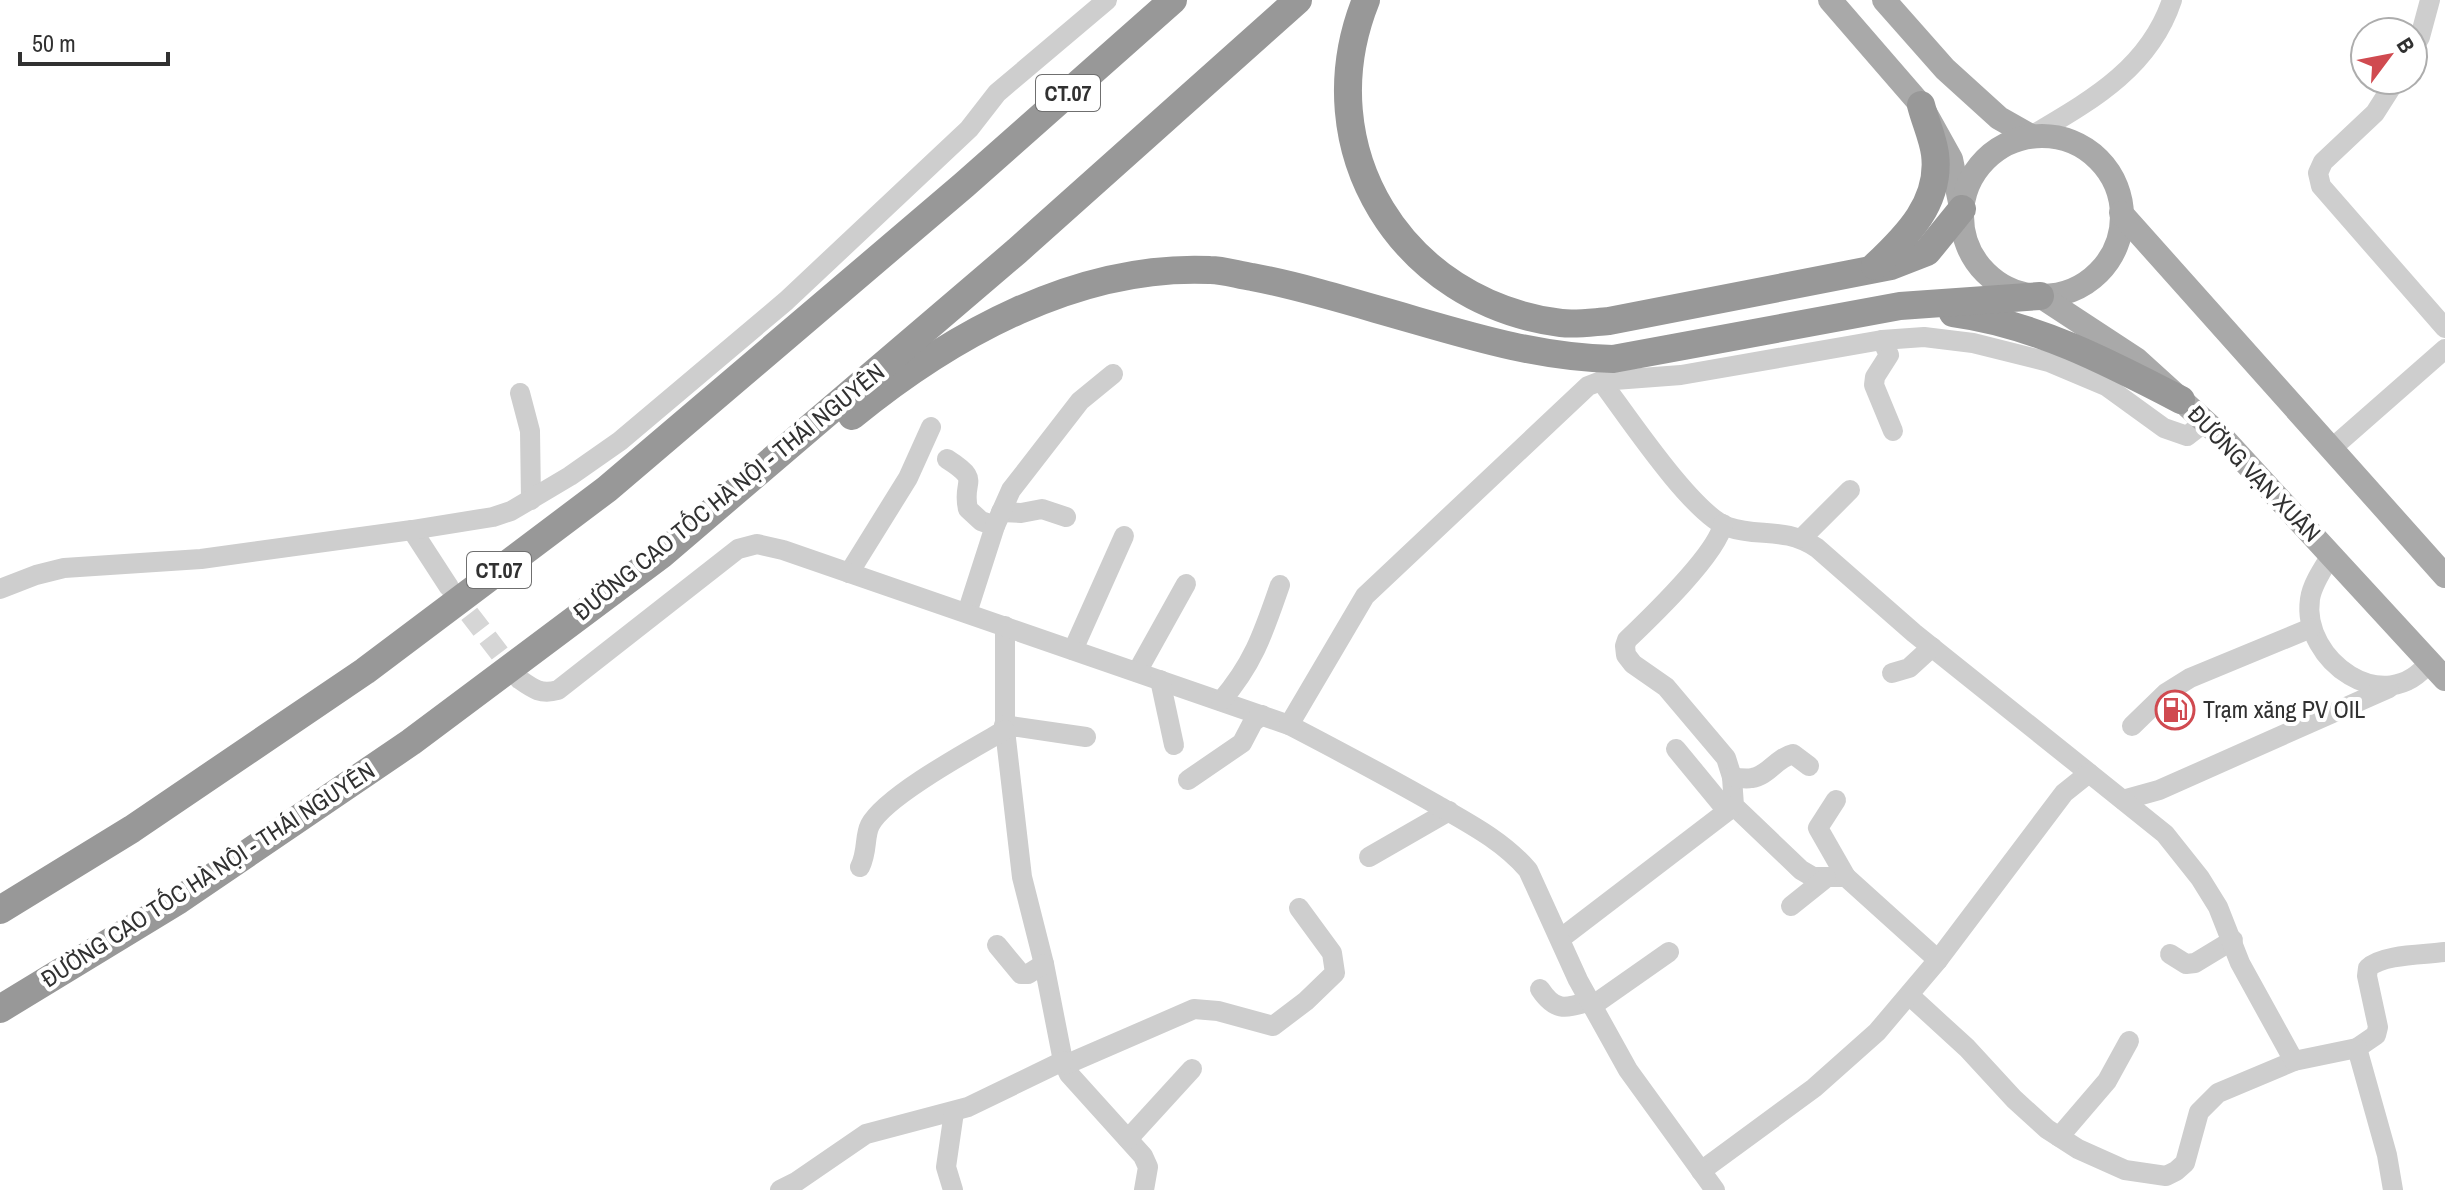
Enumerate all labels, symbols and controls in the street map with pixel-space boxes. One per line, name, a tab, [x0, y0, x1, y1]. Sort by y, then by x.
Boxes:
scale bar	[20, 16, 168, 66]
north arrow	[2349, 16, 2429, 96]
text: 50 m	[32, 27, 76, 59]
text: B	[2390, 32, 2422, 59]
road number: CT.07	[1036, 75, 1100, 111]
street label: ĐƯỜNG CAO TỐC HÀ NỘI - THÁI NGUYÊN	[566, 356, 891, 627]
street label: ĐƯỜNG VẠN XUÂN	[2181, 398, 2328, 548]
road number: CT.07	[467, 552, 531, 588]
fuel station icon: Trạm xăng PV OIL	[2154, 689, 2196, 731]
place label: Trạm xăng PV OIL	[2203, 693, 2365, 725]
street label: ĐƯỜNG CAO TỐC HÀ NỘI - THÁI NGUYÊN	[35, 754, 380, 994]

